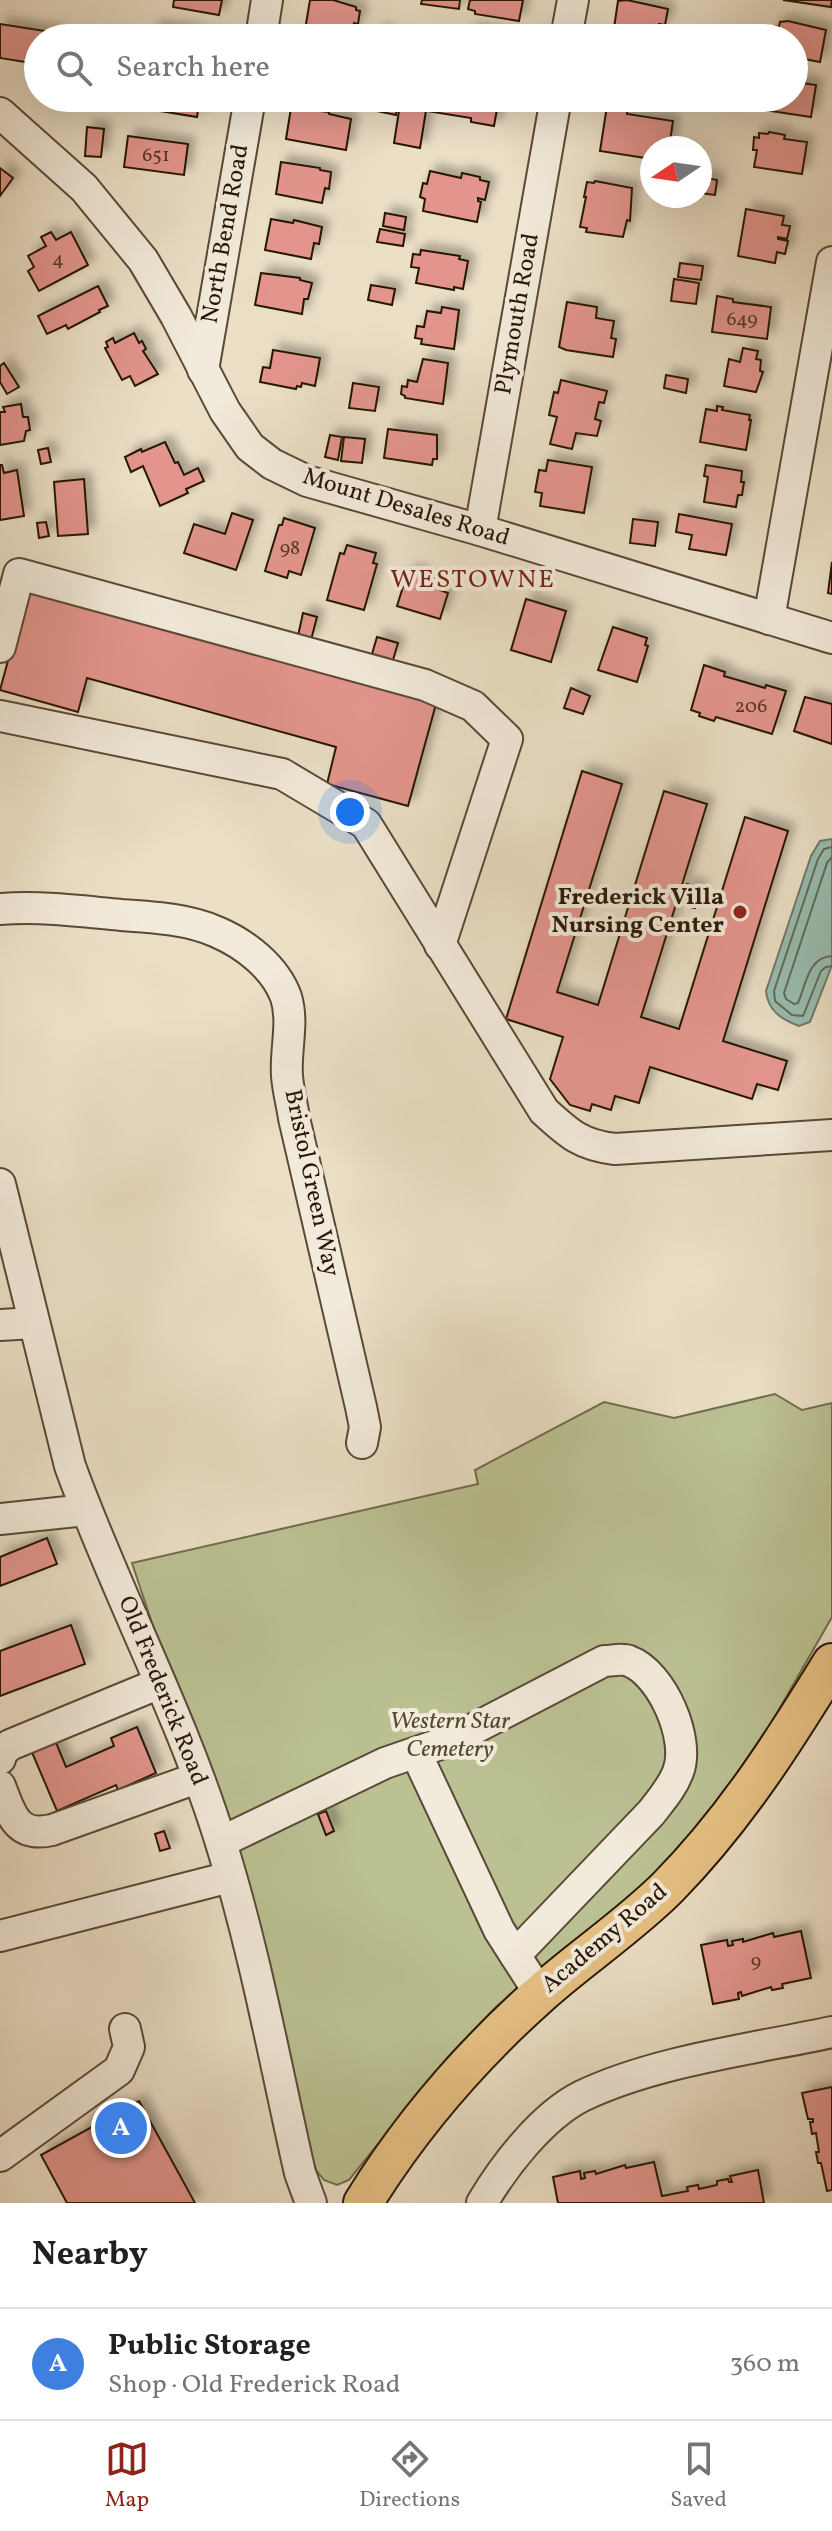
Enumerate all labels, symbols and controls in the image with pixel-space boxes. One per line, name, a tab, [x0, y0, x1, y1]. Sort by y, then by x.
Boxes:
search box	[24, 24, 808, 112]
icon: search	[52, 46, 96, 90]
text: Search here	[116, 47, 270, 89]
north arrow	[640, 136, 712, 208]
house number: 651	[142, 142, 170, 170]
street label: North Bend Road	[194, 142, 258, 326]
street label: Plymouth Road	[487, 231, 549, 397]
house number: 4	[52, 246, 64, 274]
house number: 649	[726, 306, 758, 334]
street label: Mount Desales Road	[298, 460, 514, 556]
house number: 98	[280, 535, 300, 563]
district label: WESTOWNE	[390, 562, 556, 598]
house number: 206	[735, 693, 767, 721]
your location	[330, 792, 370, 832]
place label: Frederick Villa Nursing Center	[552, 881, 724, 943]
marker: Frederick Villa Nursing Center	[731, 903, 749, 921]
street label: Bristol Green Way	[275, 1086, 347, 1280]
street label: Old Frederick Road	[108, 1591, 216, 1791]
park label: Western Star Cemetery	[390, 1705, 511, 1767]
street label: Academy Road	[534, 1876, 676, 2002]
house number: 9	[751, 1948, 761, 1976]
pin: A	[95, 2098, 147, 2158]
text: Nearby	[32, 2232, 148, 2279]
text: Public Storage	[108, 2325, 311, 2367]
text: A	[49, 2346, 67, 2382]
text: 360 m	[730, 2346, 800, 2382]
text: Shop · Old Frederick Road	[108, 2367, 401, 2403]
tab: Map	[105, 2437, 149, 2516]
tab: Directions	[359, 2437, 460, 2516]
tab: Saved	[670, 2437, 727, 2516]

